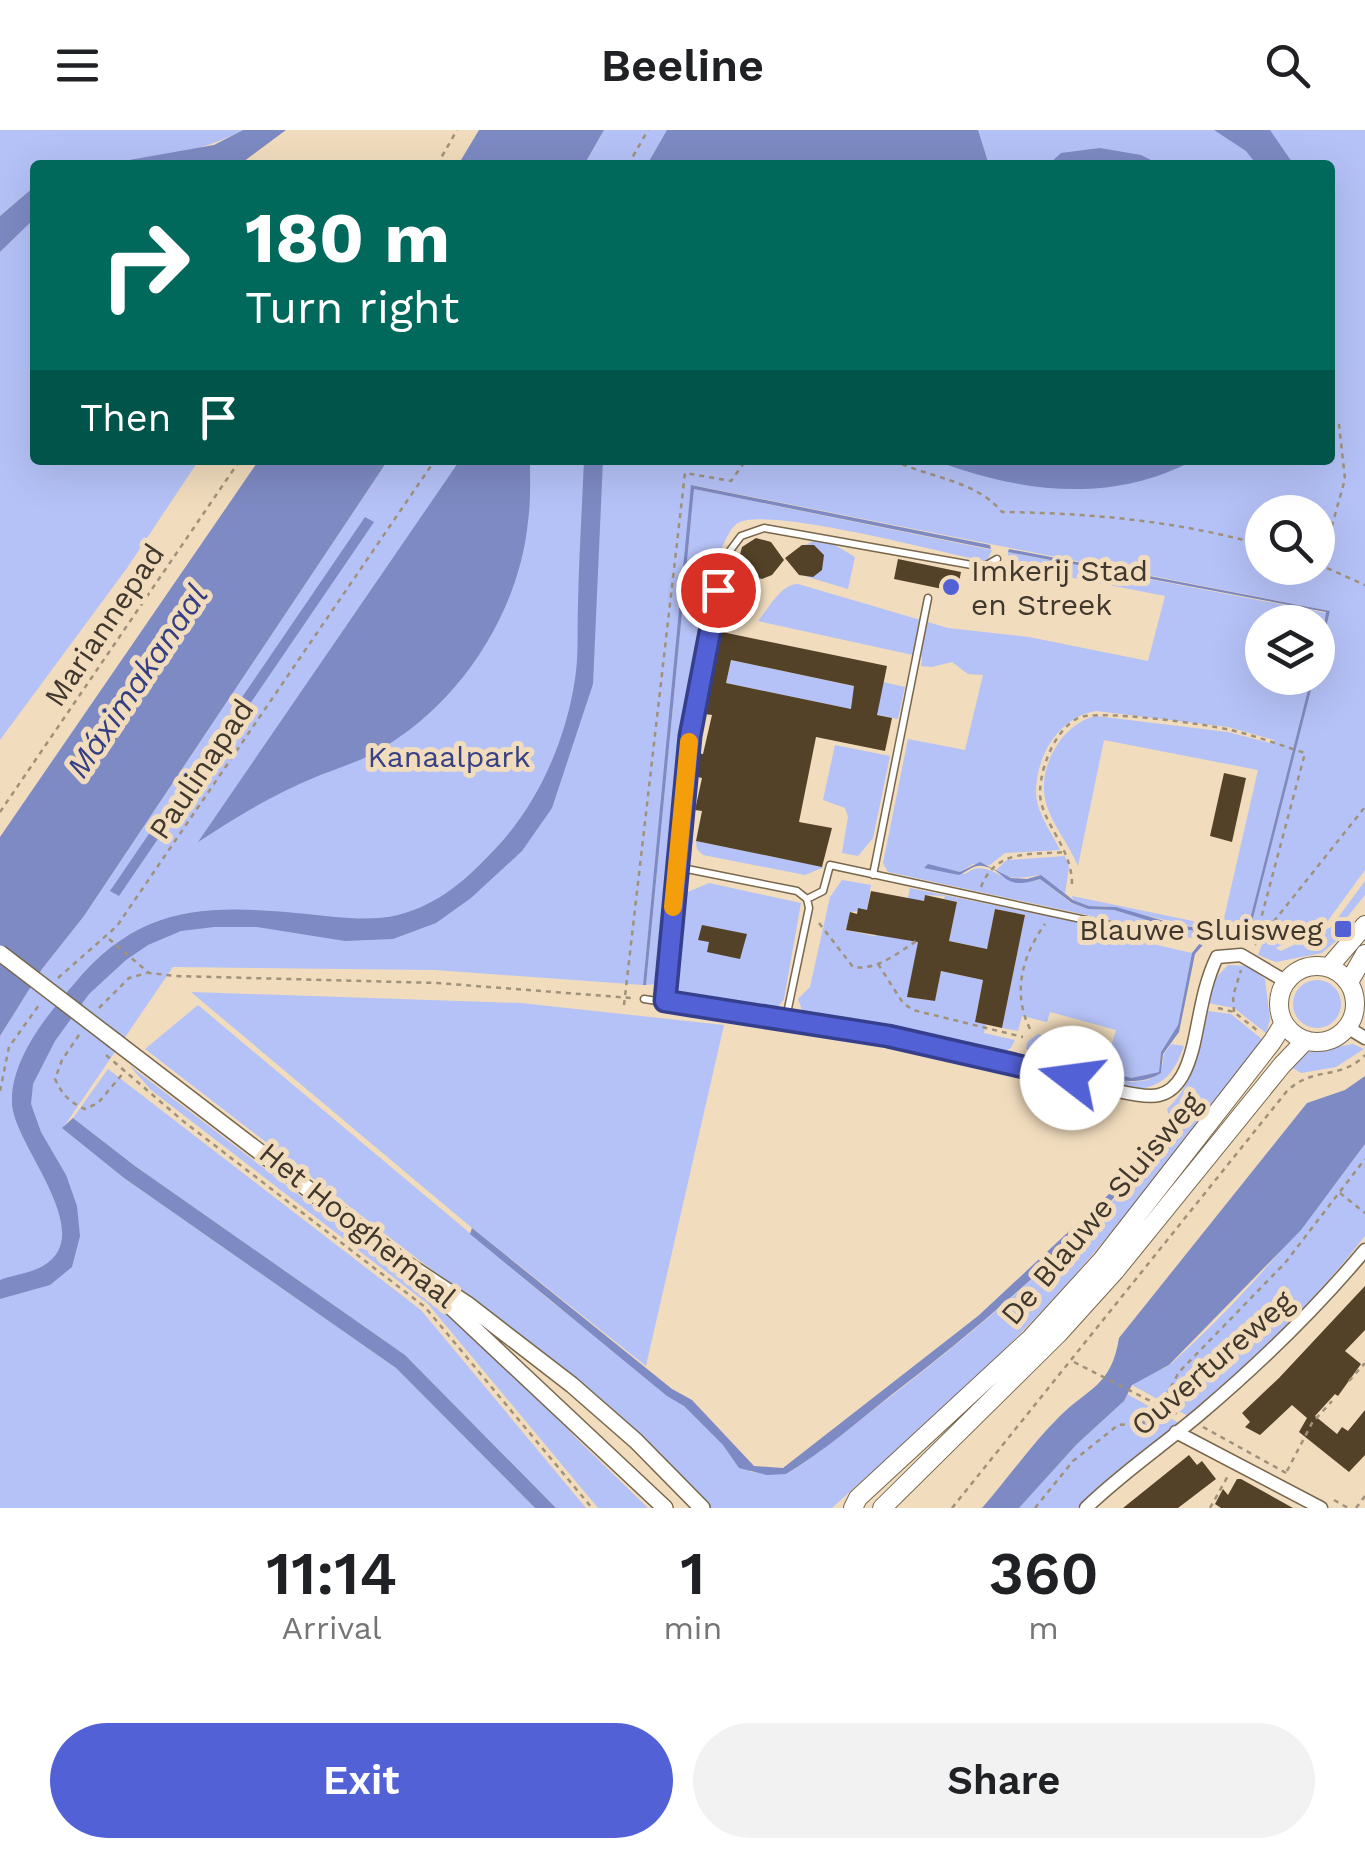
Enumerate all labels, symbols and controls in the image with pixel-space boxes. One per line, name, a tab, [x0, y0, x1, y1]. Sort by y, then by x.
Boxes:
icon: menu	[50, 38, 105, 93]
icon: search	[1260, 38, 1315, 93]
text: Beeline	[601, 39, 764, 92]
text: 180 m	[245, 197, 450, 279]
icon: right	[80, 200, 210, 330]
text: Turn right	[245, 281, 459, 334]
icon: arrive	[191, 390, 246, 445]
text: Then	[80, 396, 171, 440]
map controls	[1245, 495, 1335, 695]
button: search	[1245, 495, 1335, 585]
street label: Mariannepad	[37, 537, 171, 713]
pin	[676, 548, 761, 633]
place label: Imkerij Stad en Streek	[971, 553, 1148, 622]
icon: arrive	[691, 563, 746, 618]
marker: Imkerij Stad en Streek	[940, 576, 962, 598]
water label: Máximakanaal	[58, 577, 216, 785]
button: layers	[1245, 605, 1335, 695]
street label: Paulinapad	[141, 692, 261, 846]
park label: Kanaalpark	[368, 739, 531, 774]
place label: Blauwe Sluisweg	[1079, 912, 1323, 947]
marker: Blauwe Sluisweg	[1332, 918, 1354, 940]
position arrow	[1020, 1026, 1124, 1130]
street label: De Blauwe Sluisweg	[993, 1084, 1209, 1332]
street label: Het Hooghemaal	[253, 1135, 463, 1315]
street label: Ouvertureweg	[1124, 1283, 1300, 1443]
text: 11:14	[266, 1538, 397, 1609]
text: 1	[680, 1538, 705, 1609]
text: 360	[988, 1538, 1099, 1609]
text: Arrival	[282, 1609, 382, 1647]
text: min	[663, 1609, 722, 1647]
text: m	[1028, 1609, 1059, 1647]
button: Exit	[50, 1723, 673, 1838]
button: Share	[693, 1723, 1315, 1838]

